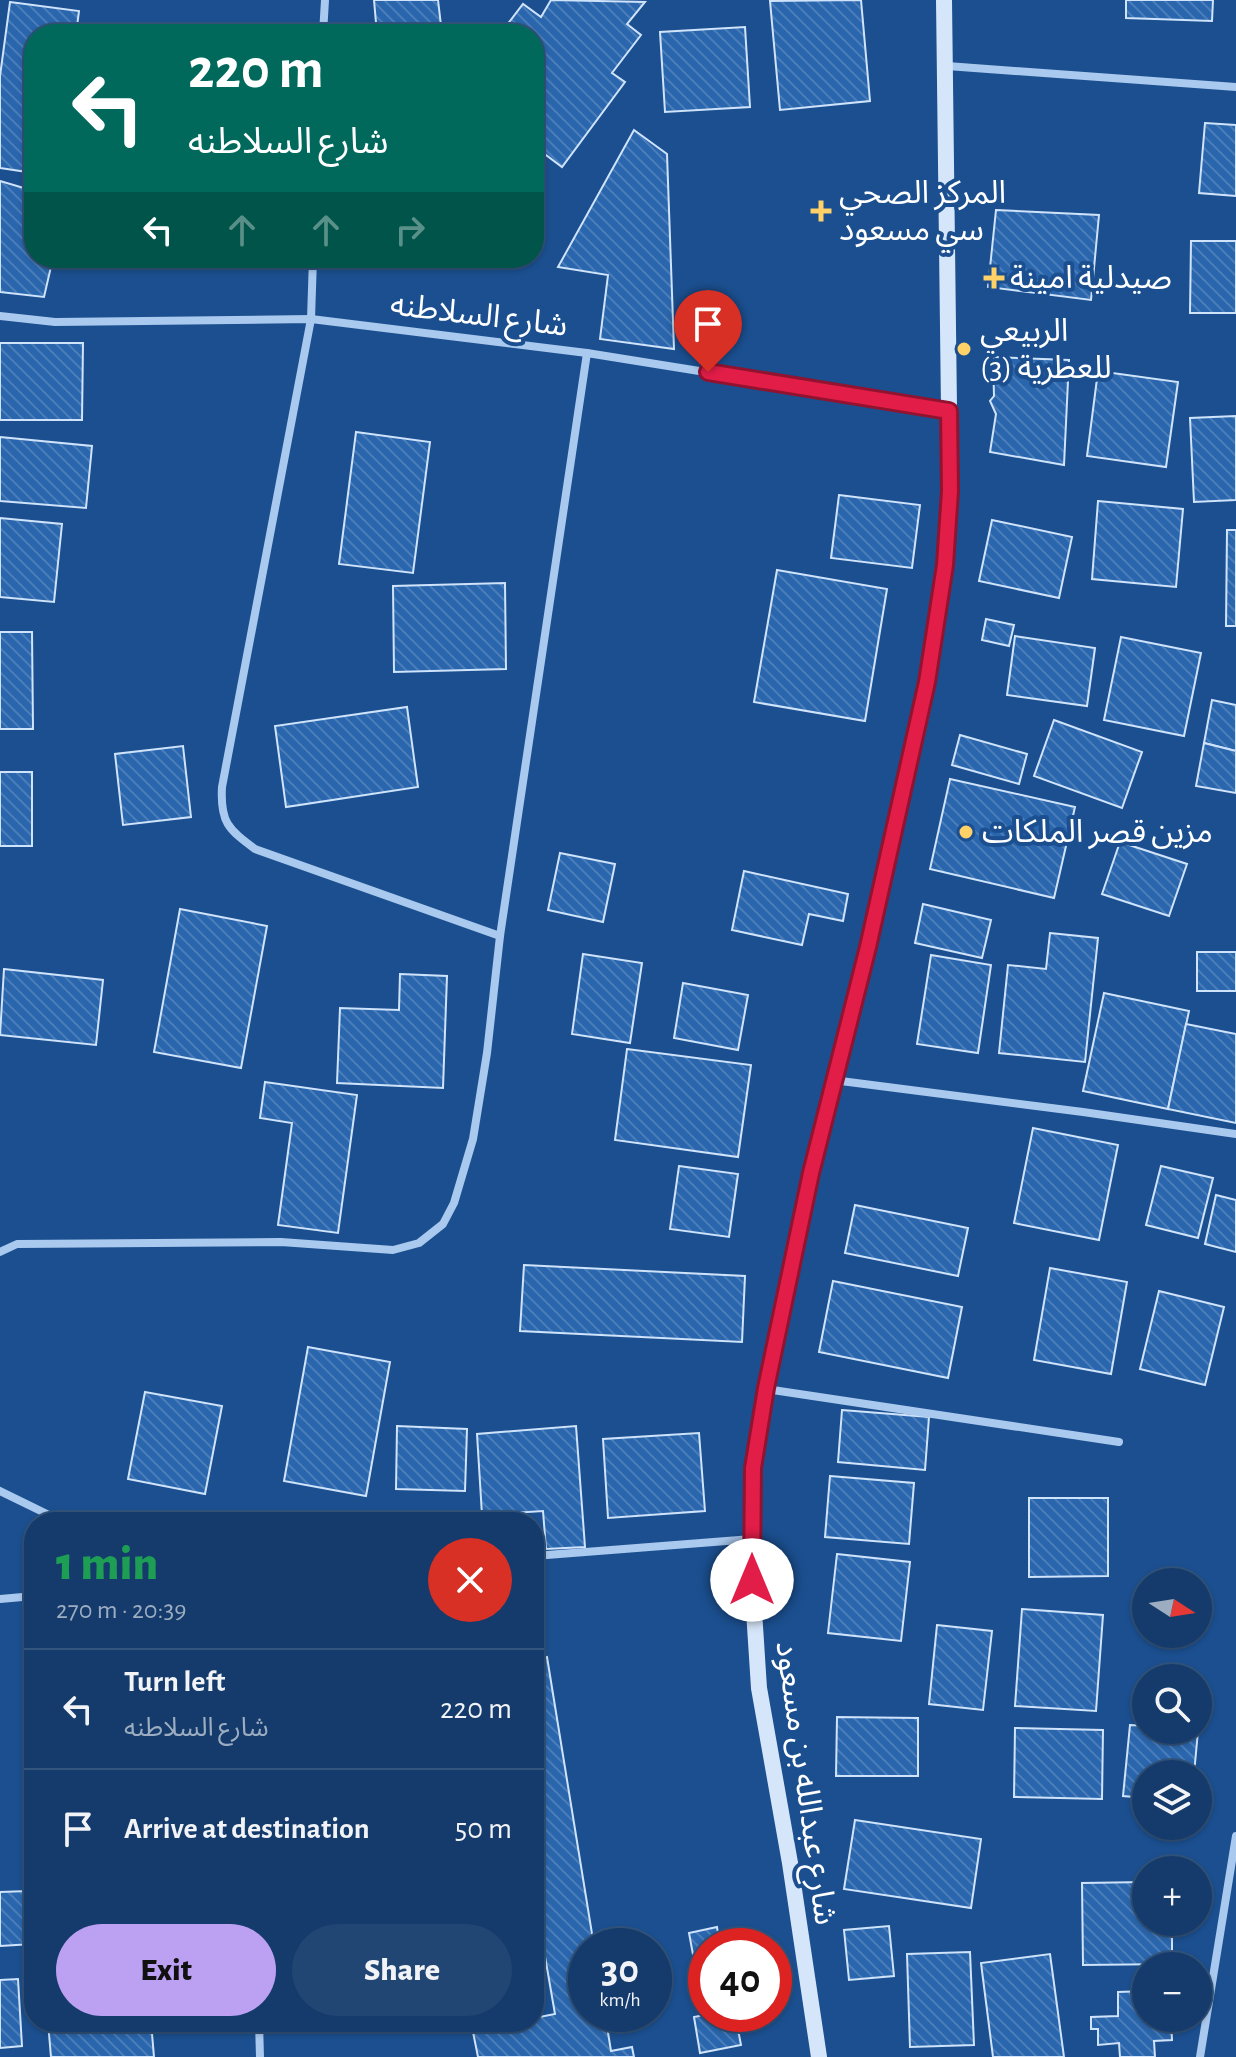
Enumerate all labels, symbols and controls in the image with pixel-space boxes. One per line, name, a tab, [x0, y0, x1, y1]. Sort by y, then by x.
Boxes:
text: 220 m	[188, 42, 324, 98]
icon: left	[56, 56, 160, 160]
text: شارع السلاطنه	[188, 124, 388, 160]
place label: المركز الصحي سي مسعود	[839, 177, 1006, 253]
marker: المركز الصحي سي مسعود	[810, 200, 832, 222]
icon: left	[136, 208, 180, 252]
icon: ahead	[220, 208, 264, 252]
icon: ahead	[304, 208, 348, 252]
icon: right	[388, 208, 432, 252]
place label: صيدلية امينة	[1010, 262, 1172, 294]
marker: صيدلية امينة	[985, 269, 1003, 287]
street label: شارع السلاطنه	[388, 288, 569, 349]
pin	[674, 290, 742, 372]
icon: arrive	[686, 302, 730, 346]
place label: الربيعي (3) للعطرية	[980, 315, 1112, 386]
marker: الربيعي (3) للعطرية	[955, 340, 973, 358]
place label: مزين قصر الملكات	[982, 816, 1213, 850]
marker: مزين قصر الملكات	[957, 823, 975, 841]
button: close	[428, 1538, 512, 1622]
position arrow	[710, 1538, 794, 1622]
text: 1 min	[56, 1541, 158, 1589]
north arrow	[1132, 1568, 1212, 1648]
map controls	[1132, 1568, 1212, 2032]
text: 270 m · 20:39	[56, 1597, 186, 1623]
street label: شارع عبدالله بن مسعود	[763, 1639, 842, 1928]
button: search	[1132, 1664, 1212, 1744]
text: Turn left	[124, 1667, 225, 1697]
icon: left	[56, 1687, 100, 1731]
text: 220 m	[440, 1694, 512, 1724]
text: شارع السلاطنه	[124, 1715, 269, 1741]
button: layers	[1132, 1760, 1212, 1840]
icon: arrive	[56, 1807, 100, 1851]
text: Arrive at destination	[124, 1814, 370, 1844]
text: 50 m	[455, 1814, 512, 1844]
button: +	[1132, 1856, 1212, 1936]
button: Exit	[56, 1924, 276, 2016]
button: Share	[292, 1924, 512, 2016]
speed limit sign: 40	[688, 1928, 792, 2032]
text: 30	[601, 1950, 639, 1990]
button: −	[1132, 1952, 1212, 2032]
text: km/h	[599, 1990, 641, 2010]

